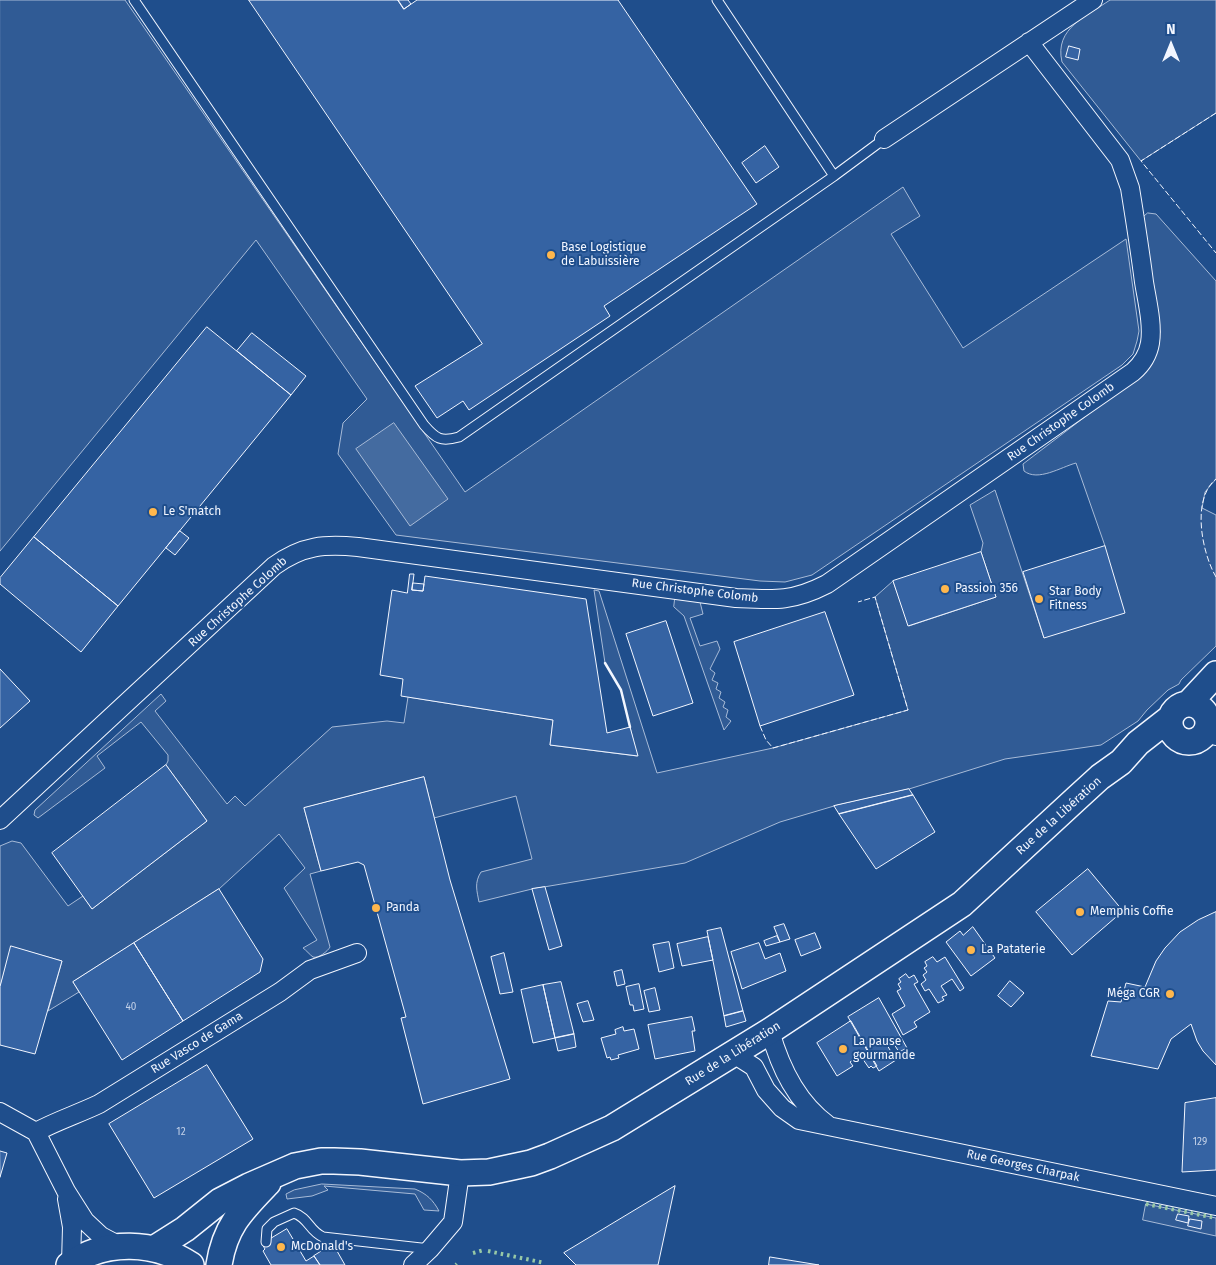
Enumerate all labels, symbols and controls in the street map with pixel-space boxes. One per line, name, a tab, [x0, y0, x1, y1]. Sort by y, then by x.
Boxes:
north arrow	[1146, 20, 1196, 70]
text: N	[1166, 21, 1176, 38]
place label: Base Logistique de Labuissière	[561, 241, 646, 269]
marker: Base Logistique de Labuissière	[545, 249, 557, 261]
street label: Rue Christophe Colomb	[1005, 380, 1117, 464]
place label: Le S'match	[163, 505, 221, 519]
marker: Le S'match	[147, 506, 159, 518]
street label: Rue Christophe Colomb	[186, 554, 290, 650]
street label: Rue Christophe Colomb	[631, 576, 759, 606]
place label: Passion 356	[955, 582, 1018, 596]
marker: Passion 356	[939, 583, 951, 595]
place label: Star Body Fitness	[1049, 585, 1102, 613]
marker: Star Body Fitness	[1033, 593, 1045, 605]
street label: Rue de la Libération	[1013, 774, 1105, 858]
place label: Panda	[386, 901, 420, 915]
marker: Panda	[370, 902, 382, 914]
place label: Memphis Coffie	[1090, 905, 1173, 919]
marker: Memphis Coffie	[1074, 906, 1086, 918]
place label: La Pataterie	[981, 943, 1045, 957]
marker: La Pataterie	[965, 944, 977, 956]
place label: Méga CGR	[1107, 987, 1160, 1001]
marker: Méga CGR	[1164, 988, 1176, 1000]
house number: 40	[126, 1001, 136, 1013]
street label: Rue Vasco de Gama	[148, 1009, 246, 1077]
street label: Rue de la Libération	[683, 1019, 783, 1089]
place label: La pause gourmande	[853, 1035, 915, 1063]
marker: La pause gourmande	[837, 1043, 849, 1055]
house number: 12	[176, 1126, 186, 1138]
house number: 129	[1193, 1136, 1207, 1148]
street label: Rue Georges Charpak	[965, 1147, 1081, 1185]
place label: McDonald's	[291, 1240, 353, 1254]
marker: McDonald's	[275, 1241, 287, 1253]

